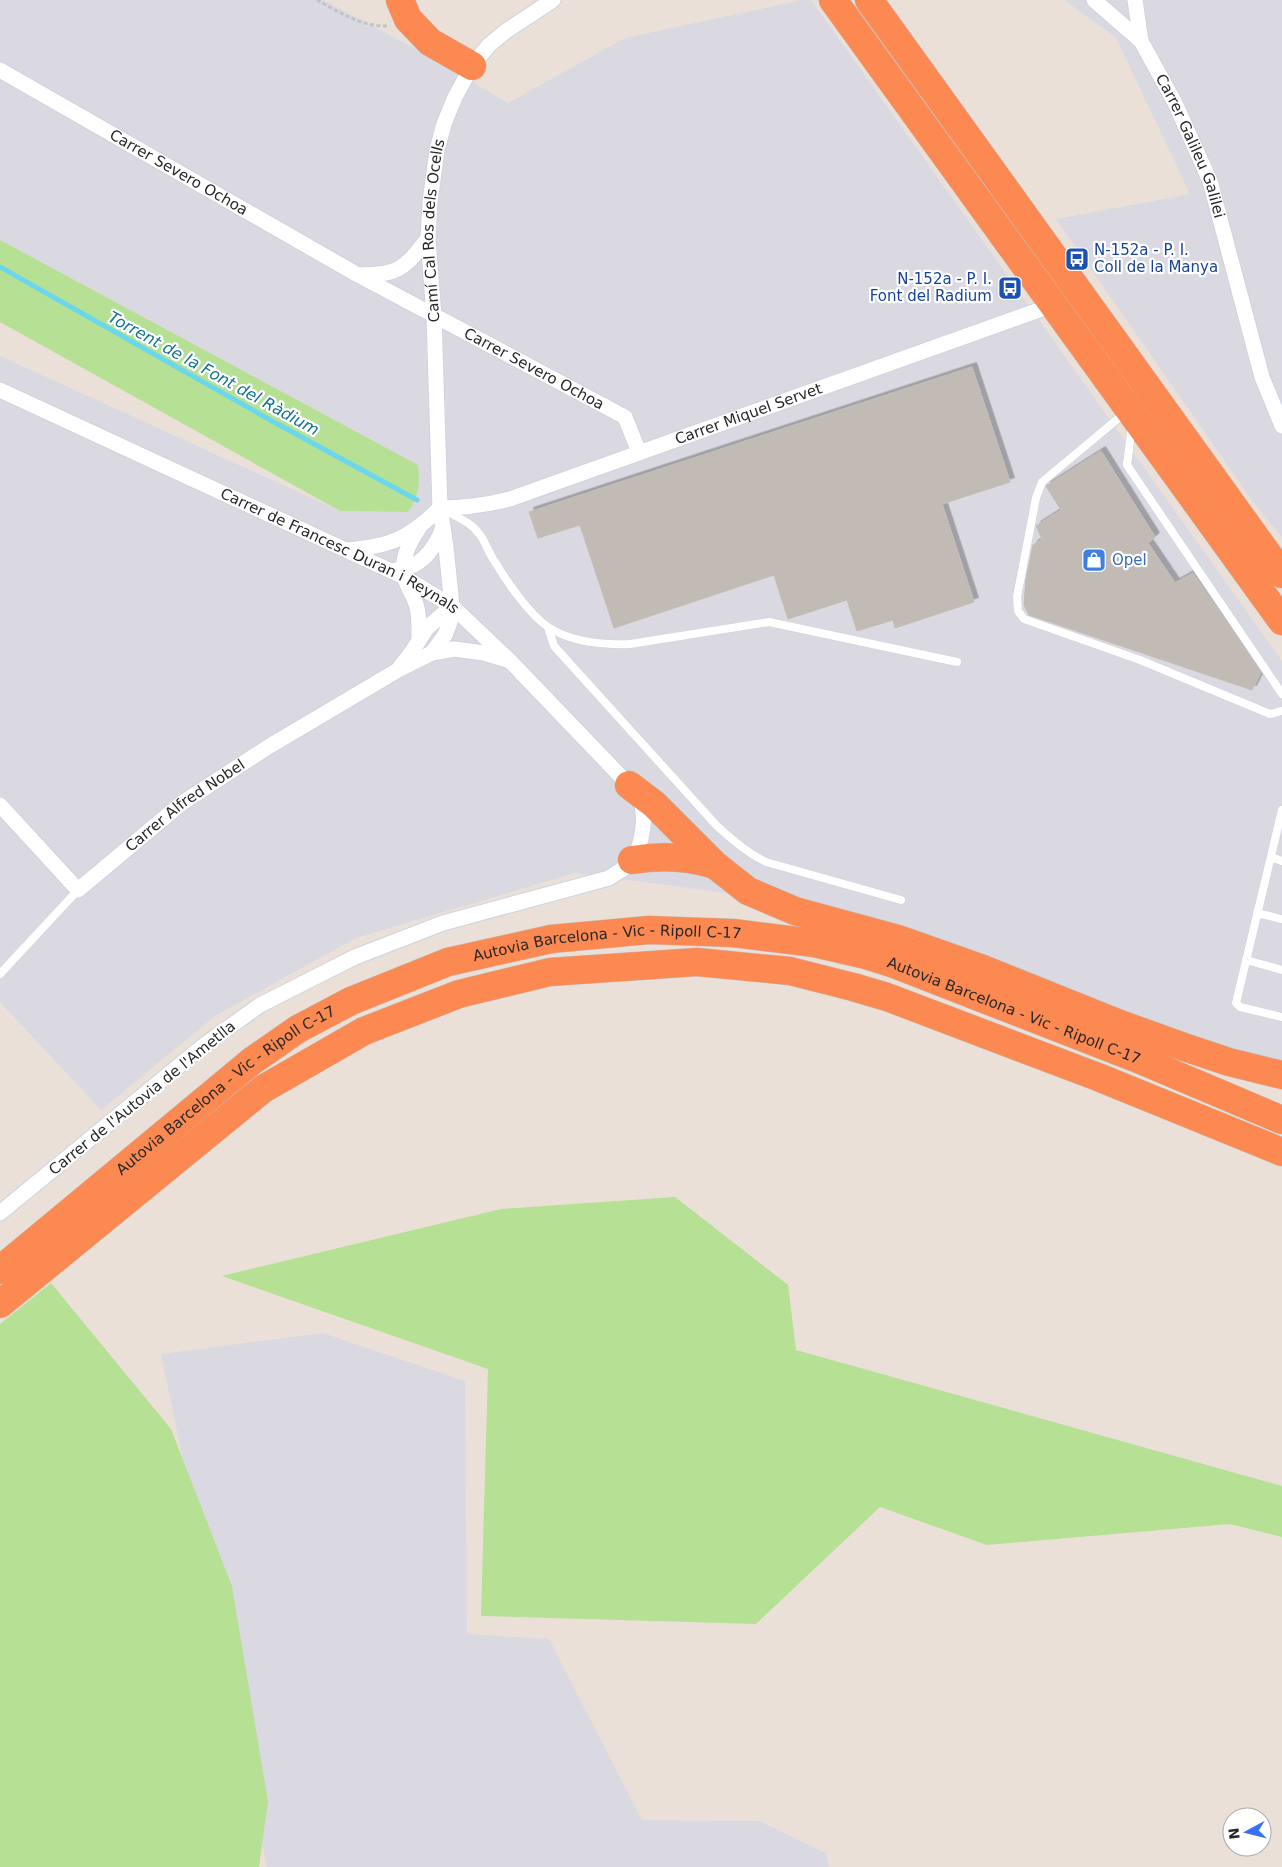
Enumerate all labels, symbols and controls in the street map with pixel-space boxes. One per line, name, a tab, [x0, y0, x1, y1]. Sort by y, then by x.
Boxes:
street label: Carrer Galileu Galilei	[1152, 71, 1228, 220]
street label: Carrer Severo Ochoa	[106, 126, 251, 219]
street label: Camí Cal Ros dels Ocells	[419, 137, 449, 323]
place label: N-152a - P. I. Coll de la Manya	[1094, 241, 1218, 276]
bus stop icon: N-152a - P. I. Coll de la Manya	[1064, 246, 1090, 272]
place label: N-152a - P. I. Font del Radium	[870, 270, 992, 305]
bus stop icon: N-152a - P. I. Font del Radium	[997, 275, 1023, 301]
water label: Torrent de la Font del Ràdium	[105, 307, 322, 439]
street label: Carrer Severo Ochoa	[461, 324, 607, 413]
street label: Carrer Miquel Servet	[672, 379, 825, 448]
street label: Carrer de Francesc Duran i Reynals	[218, 484, 463, 617]
shop icon: Opel	[1081, 547, 1107, 573]
place label: Opel	[1112, 551, 1147, 569]
street label: Carrer Alfred Nobel	[122, 756, 248, 855]
street label: Autovia Barcelona - Vic - Ripoll C-17	[471, 921, 742, 965]
street label: Autovia Barcelona - Vic - Ripoll C-17	[885, 953, 1143, 1068]
street label: Autovia Barcelona - Vic - Ripoll C-17	[113, 1002, 338, 1179]
street label: Carrer de l'Autovia de l'Ametlla	[45, 1017, 239, 1179]
north arrow	[1222, 1807, 1272, 1857]
text: N	[1225, 1827, 1243, 1840]

